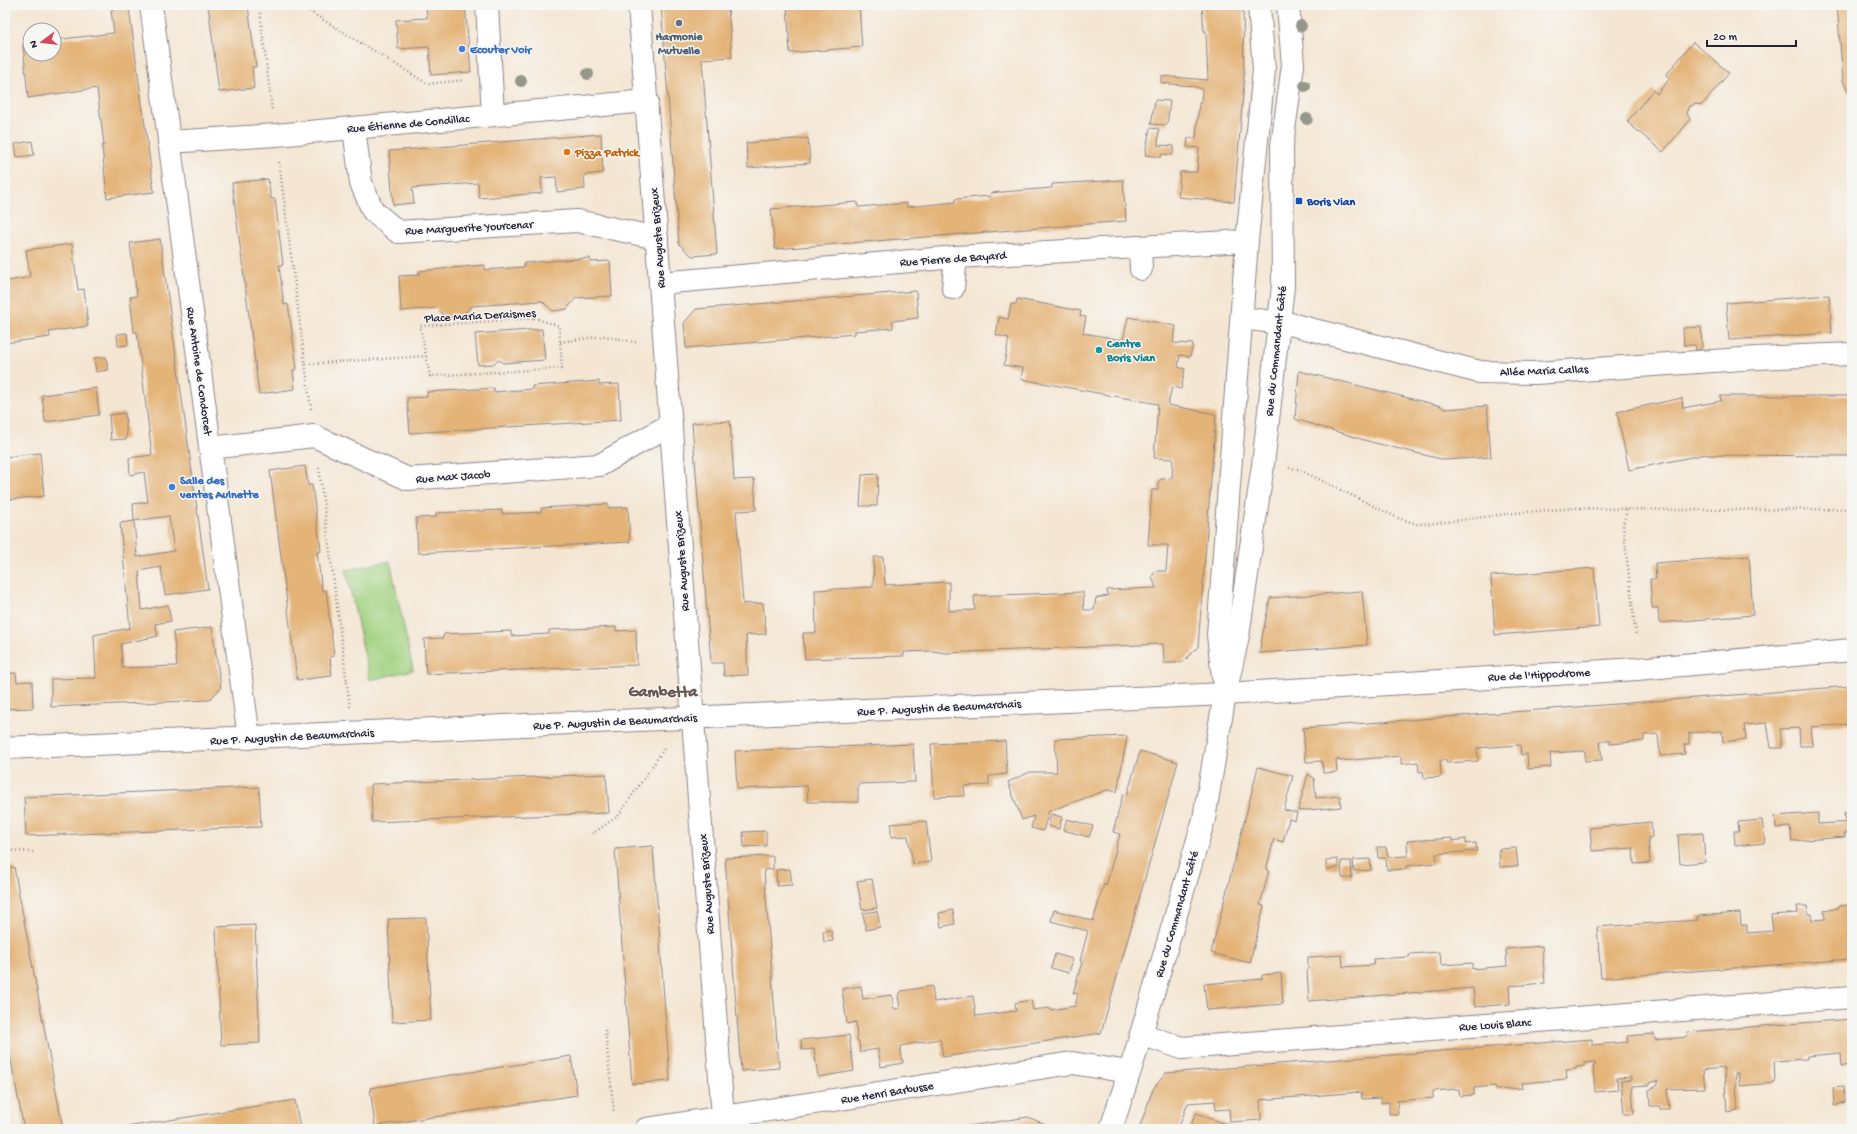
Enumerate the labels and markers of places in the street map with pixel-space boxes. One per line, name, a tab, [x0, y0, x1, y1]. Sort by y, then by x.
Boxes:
marker: Harmonie Mutuelle	[674, 18, 684, 28]
place label: Harmonie Mutuelle	[655, 31, 703, 59]
marker: Ecouter Voir	[457, 44, 467, 54]
place label: Ecouter Voir	[469, 44, 533, 58]
marker: Pizza Patrick	[562, 147, 572, 157]
place label: Pizza Patrick	[574, 147, 640, 161]
marker: Boris Vian	[1294, 196, 1304, 206]
place label: Boris Vian	[1306, 196, 1355, 210]
place label: Centre Boris Vian	[1106, 338, 1155, 366]
marker: Centre Boris Vian	[1094, 345, 1104, 355]
place label: Salle des ventes Aulnette	[179, 475, 260, 503]
marker: Salle des ventes Aulnette	[167, 482, 177, 492]

